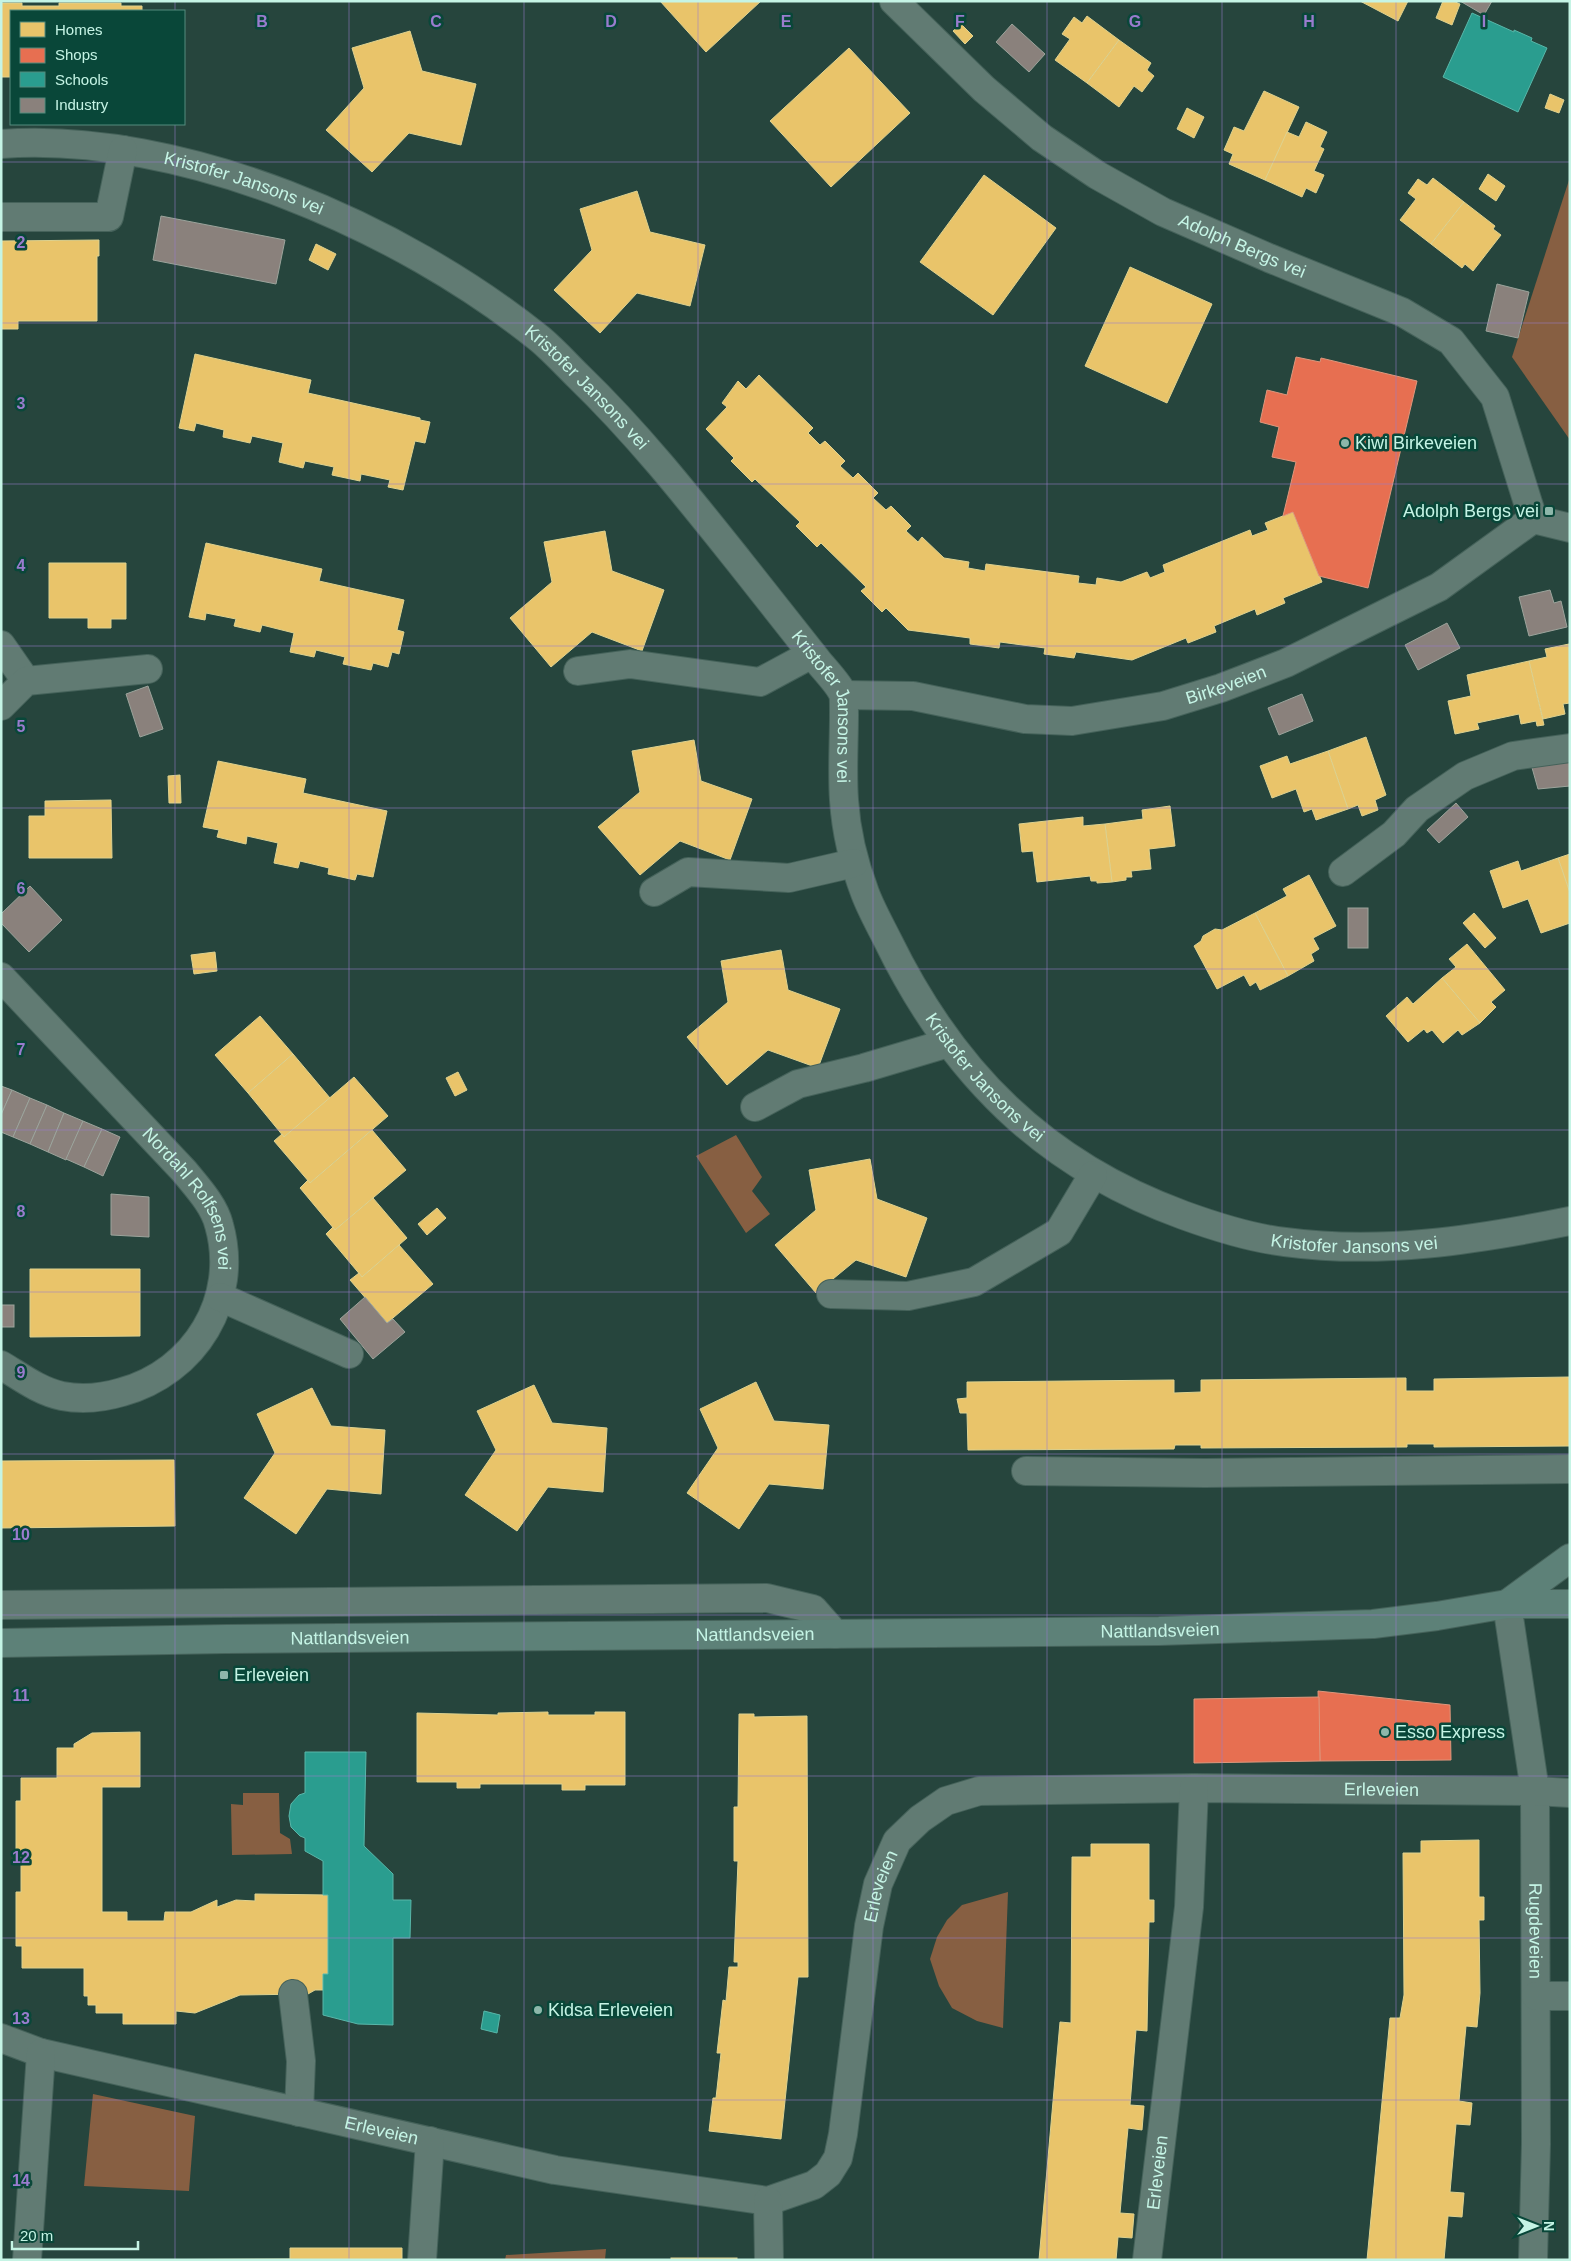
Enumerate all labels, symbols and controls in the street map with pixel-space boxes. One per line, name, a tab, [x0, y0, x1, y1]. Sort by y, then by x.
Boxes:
legend	[10, 10, 185, 125]
text: B	[256, 13, 268, 30]
text: C	[430, 13, 442, 30]
text: D	[605, 13, 617, 30]
text: E	[781, 13, 792, 30]
text: F	[955, 13, 965, 30]
text: G	[1129, 13, 1141, 30]
text: H	[1303, 13, 1315, 30]
text: I	[1482, 13, 1486, 30]
text: Homes	[55, 21, 103, 38]
text: Shops	[55, 46, 98, 63]
text: Schools	[55, 71, 108, 88]
text: Industry	[55, 96, 109, 113]
street label: Kristofer Jansons vei	[162, 148, 327, 219]
street label: Adolph Bergs vei	[1176, 210, 1309, 282]
text: 2	[17, 234, 26, 251]
street label: Kristofer Jansons vei	[521, 321, 653, 453]
text: 3	[17, 395, 26, 412]
place label: Kiwi Birkeveien	[1355, 433, 1477, 453]
marker: Kiwi Birkeveien	[1339, 437, 1351, 449]
place label: Adolph Bergs vei	[1403, 501, 1539, 521]
marker: Adolph Bergs vei	[1543, 505, 1555, 517]
text: 4	[17, 557, 26, 574]
street label: Kristofer Jansons vei	[788, 626, 854, 783]
street label: Birkeveien	[1183, 662, 1269, 708]
text: 5	[17, 718, 26, 735]
text: 6	[17, 880, 26, 897]
street label: Kristofer Jansons vei	[922, 1009, 1048, 1146]
text: 7	[17, 1041, 26, 1058]
street label: Nordahl Rolfsens vei	[138, 1124, 234, 1271]
text: 8	[17, 1203, 26, 1220]
street label: Kristofer Jansons vei	[1269, 1230, 1439, 1257]
text: 9	[17, 1364, 26, 1381]
text: 10	[12, 1526, 30, 1543]
street label: Nattlandsveien	[1100, 1619, 1220, 1642]
street label: Nattlandsveien	[695, 1624, 815, 1645]
street label: Nattlandsveien	[290, 1627, 410, 1648]
place label: Erleveien	[234, 1665, 309, 1685]
marker: Erleveien	[218, 1669, 230, 1681]
text: 11	[13, 1687, 30, 1704]
place label: Esso Express	[1395, 1722, 1505, 1742]
marker: Esso Express	[1379, 1726, 1391, 1738]
street label: Erleveien	[1344, 1779, 1419, 1800]
street label: Erleveien	[860, 1847, 902, 1924]
text: 12	[12, 1849, 30, 1866]
street label: Rugdeveien	[1525, 1883, 1546, 1979]
place label: Kidsa Erleveien	[548, 2000, 673, 2020]
marker: Kidsa Erleveien	[532, 2004, 544, 2016]
text: 13	[12, 2010, 30, 2027]
street label: Erleveien	[343, 2112, 420, 2149]
street label: Erleveien	[1143, 2134, 1172, 2211]
text: 14	[12, 2172, 30, 2189]
north arrow	[1511, 2201, 1561, 2251]
scale bar	[12, 2218, 139, 2250]
text: N	[1541, 2221, 1557, 2231]
text: 20 m	[20, 2227, 53, 2244]

